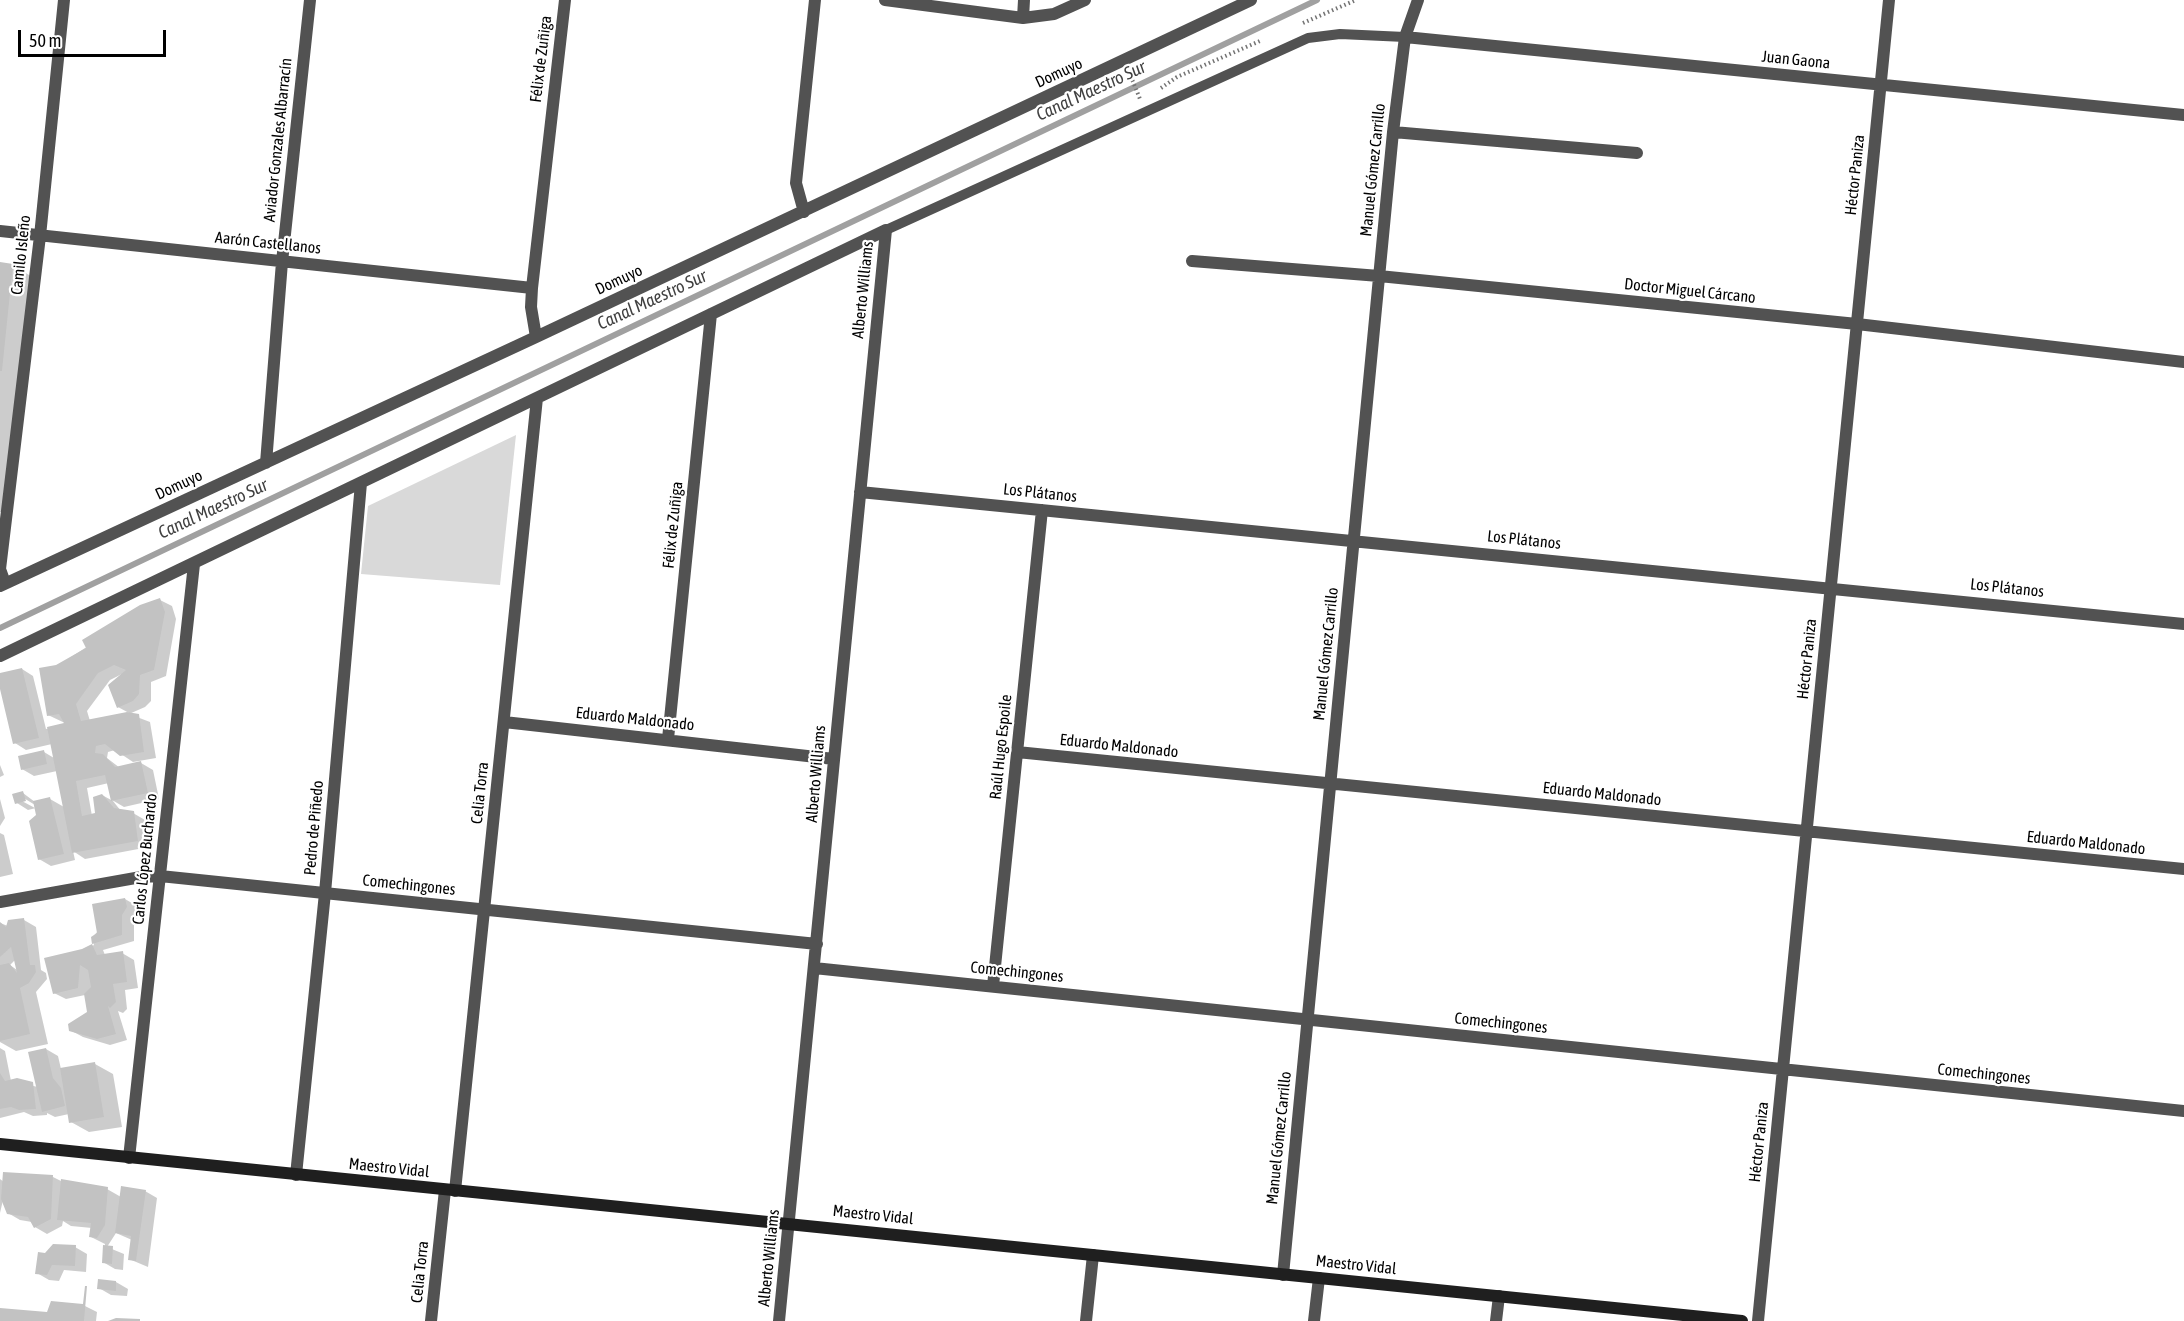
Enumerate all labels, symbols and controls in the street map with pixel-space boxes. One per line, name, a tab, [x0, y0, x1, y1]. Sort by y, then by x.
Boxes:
street label: Félix de Zuñiga	[526, 14, 556, 104]
scale bar	[21, 18, 170, 56]
text: 50 m	[29, 30, 61, 51]
street label: Juan Gaona	[1761, 47, 1831, 73]
street label: Domuyo	[1032, 54, 1086, 92]
water label: Canal Maestro Sur	[1033, 56, 1149, 126]
street label: Aviador Gonzales Albarracín	[260, 57, 296, 223]
street label: Manuel Gómez Carrillo	[1356, 103, 1390, 237]
street label: Héctor Paniza	[1841, 134, 1869, 216]
street label: Camilo Isleño	[7, 214, 35, 296]
street label: Aarón Castellanos	[214, 228, 322, 258]
street label: Alberto Williams	[848, 240, 878, 340]
street label: Domuyo	[592, 261, 646, 299]
water label: Canal Maestro Sur	[594, 265, 710, 335]
street label: Doctor Miguel Cárcano	[1623, 275, 1757, 307]
street label: Domuyo	[152, 466, 206, 504]
water label: Canal Maestro Sur	[155, 474, 271, 544]
street label: Los Plátanos	[1002, 480, 1078, 506]
street label: Félix de Zuñiga	[659, 481, 687, 569]
street label: Los Plátanos	[1486, 527, 1562, 553]
street label: Los Plátanos	[1969, 575, 2045, 601]
street label: Manuel Gómez Carrillo	[1309, 587, 1343, 721]
street label: Héctor Paniza	[1793, 618, 1821, 700]
street label: Raúl Hugo Espoile	[986, 694, 1016, 800]
street label: Eduardo Maldonado	[575, 703, 695, 735]
street label: Alberto Williams	[802, 725, 830, 823]
street label: Eduardo Maldonado	[1059, 730, 1179, 762]
street label: Celia Torra	[467, 761, 493, 825]
street label: Eduardo Maldonado	[1542, 778, 1662, 810]
street label: Pedro de Piñedo	[300, 780, 328, 876]
street label: Carlos López Buchardo	[129, 793, 161, 925]
street label: Eduardo Maldonado	[2026, 827, 2146, 859]
street label: Comechingones	[362, 871, 456, 899]
street label: Comechingones	[970, 958, 1064, 986]
street label: Comechingones	[1454, 1009, 1548, 1037]
street label: Comechingones	[1937, 1060, 2031, 1088]
street label: Manuel Gómez Carrillo	[1262, 1071, 1296, 1205]
street label: Héctor Paniza	[1745, 1101, 1773, 1183]
street label: Maestro Vidal	[348, 1154, 430, 1182]
street label: Maestro Vidal	[832, 1201, 914, 1229]
street label: Alberto Williams	[754, 1208, 784, 1308]
street label: Celia Torra	[407, 1240, 433, 1304]
street label: Maestro Vidal	[1315, 1251, 1397, 1279]

